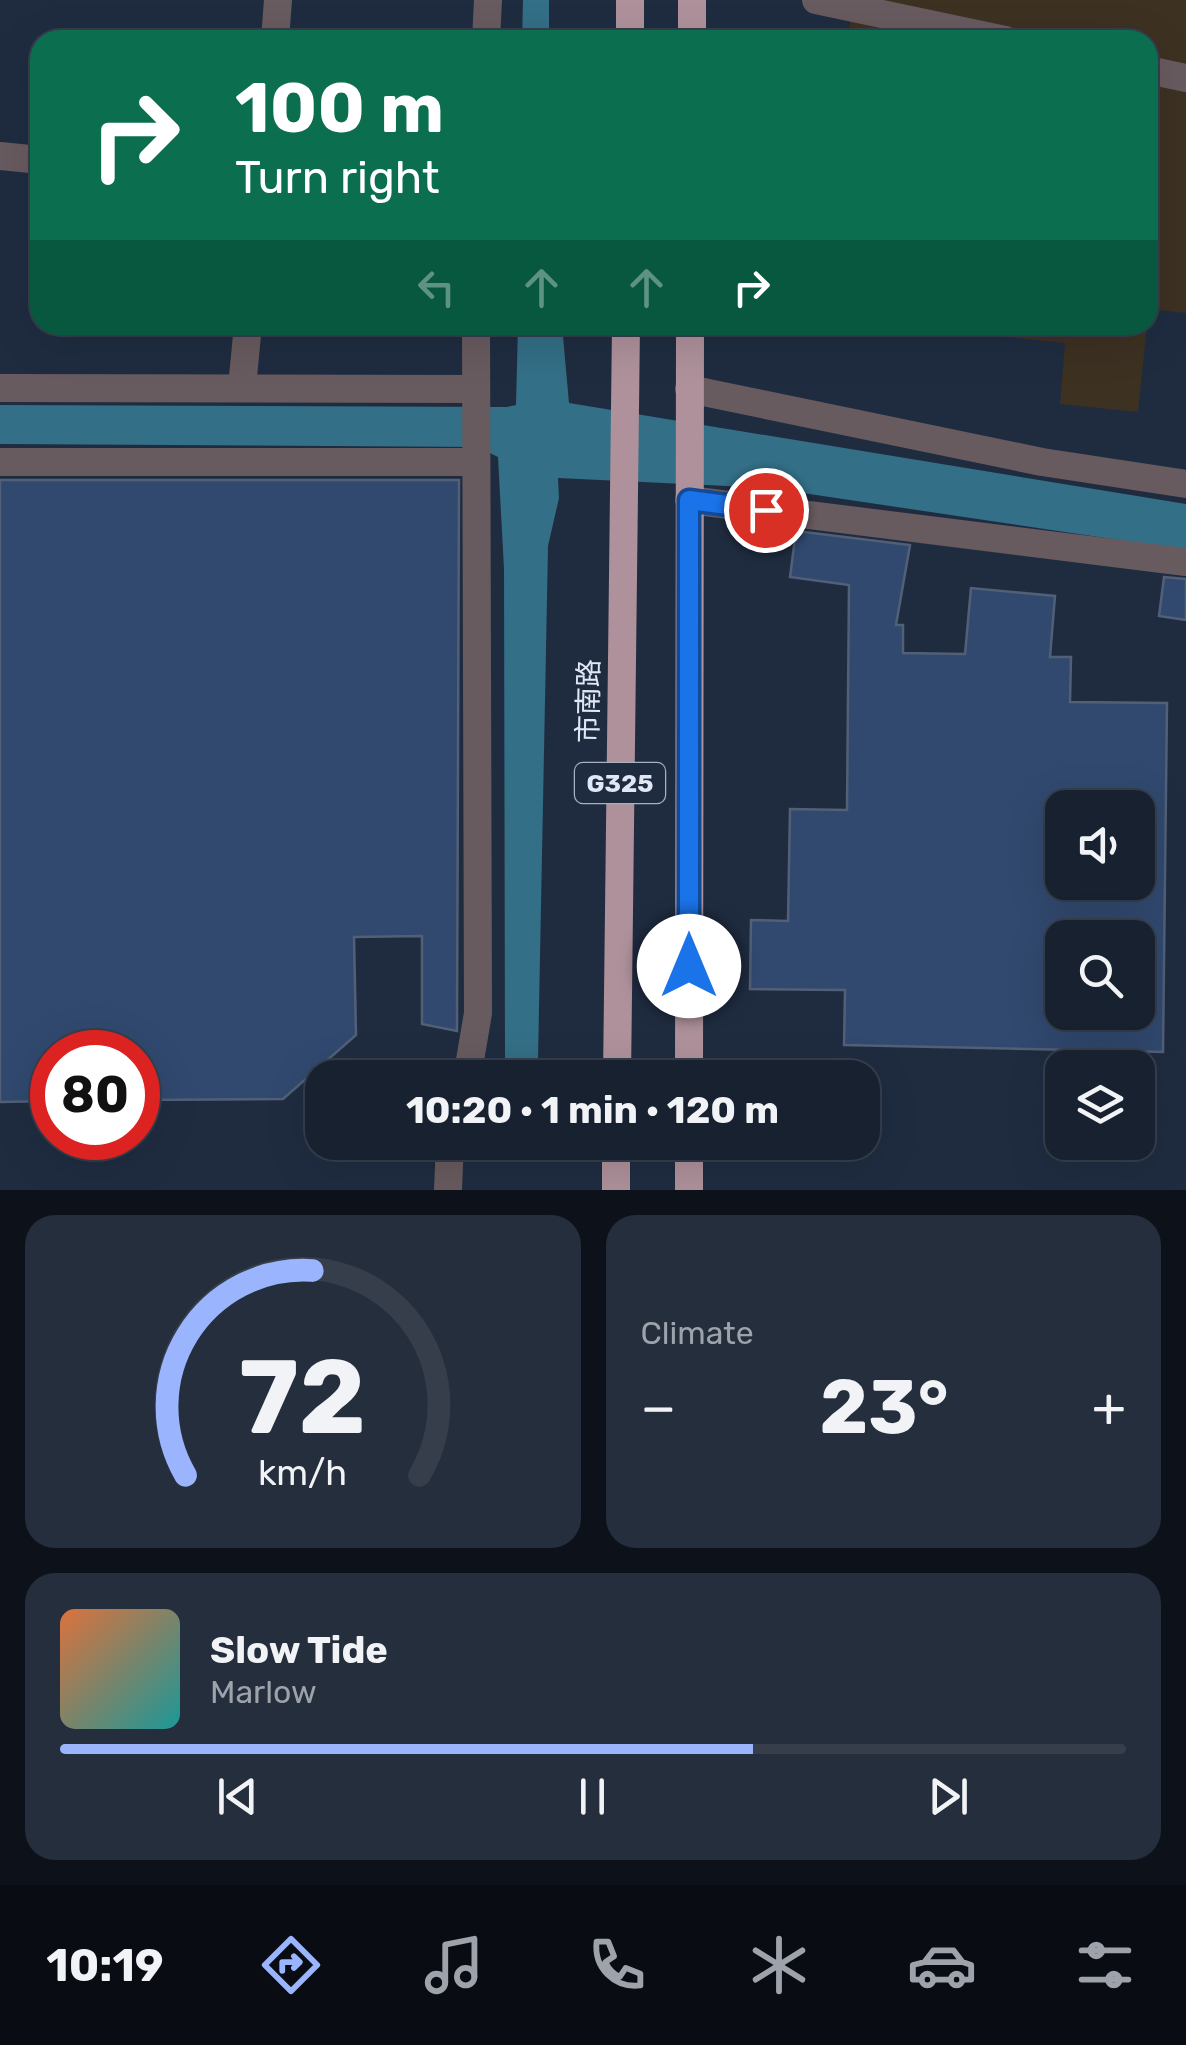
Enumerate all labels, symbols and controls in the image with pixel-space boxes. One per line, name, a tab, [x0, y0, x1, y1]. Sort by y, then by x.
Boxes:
text: 100 m	[235, 67, 444, 150]
icon: right	[70, 70, 200, 200]
text: Turn right	[235, 151, 439, 204]
icon: left	[409, 260, 464, 315]
icon: ahead	[514, 260, 569, 315]
icon: ahead	[619, 260, 674, 315]
icon: right	[724, 260, 779, 315]
pin	[724, 468, 809, 553]
icon: arrive	[739, 483, 794, 538]
street label: 市南路	[571, 659, 606, 743]
road number: G325	[575, 763, 665, 803]
map controls	[1045, 790, 1155, 1160]
button: sound	[1045, 790, 1155, 900]
position arrow	[637, 914, 741, 1018]
button: search	[1045, 920, 1155, 1030]
speed limit sign: 80	[30, 1030, 160, 1160]
button: layers	[1045, 1050, 1155, 1160]
text: 10:20 · 1 min · 120 m	[406, 1087, 779, 1133]
text: Climate	[641, 1314, 754, 1352]
text: 72	[239, 1336, 366, 1459]
text: 23°	[819, 1363, 949, 1452]
text: −	[641, 1375, 676, 1440]
text: +	[1092, 1375, 1126, 1440]
text: km/h	[258, 1452, 347, 1494]
text: Slow Tide	[210, 1627, 388, 1673]
text: Marlow	[210, 1673, 317, 1711]
icon: previous	[210, 1769, 265, 1824]
icon: pause	[565, 1769, 620, 1824]
icon: next	[921, 1769, 976, 1824]
icon: directions	[256, 1930, 326, 2000]
icon: music	[419, 1930, 489, 2000]
icon: phone	[582, 1930, 652, 2000]
icon: climate	[744, 1930, 814, 2000]
icon: car	[907, 1930, 977, 2000]
icon: filters	[1070, 1930, 1140, 2000]
text: 10:19	[46, 1939, 164, 1992]

